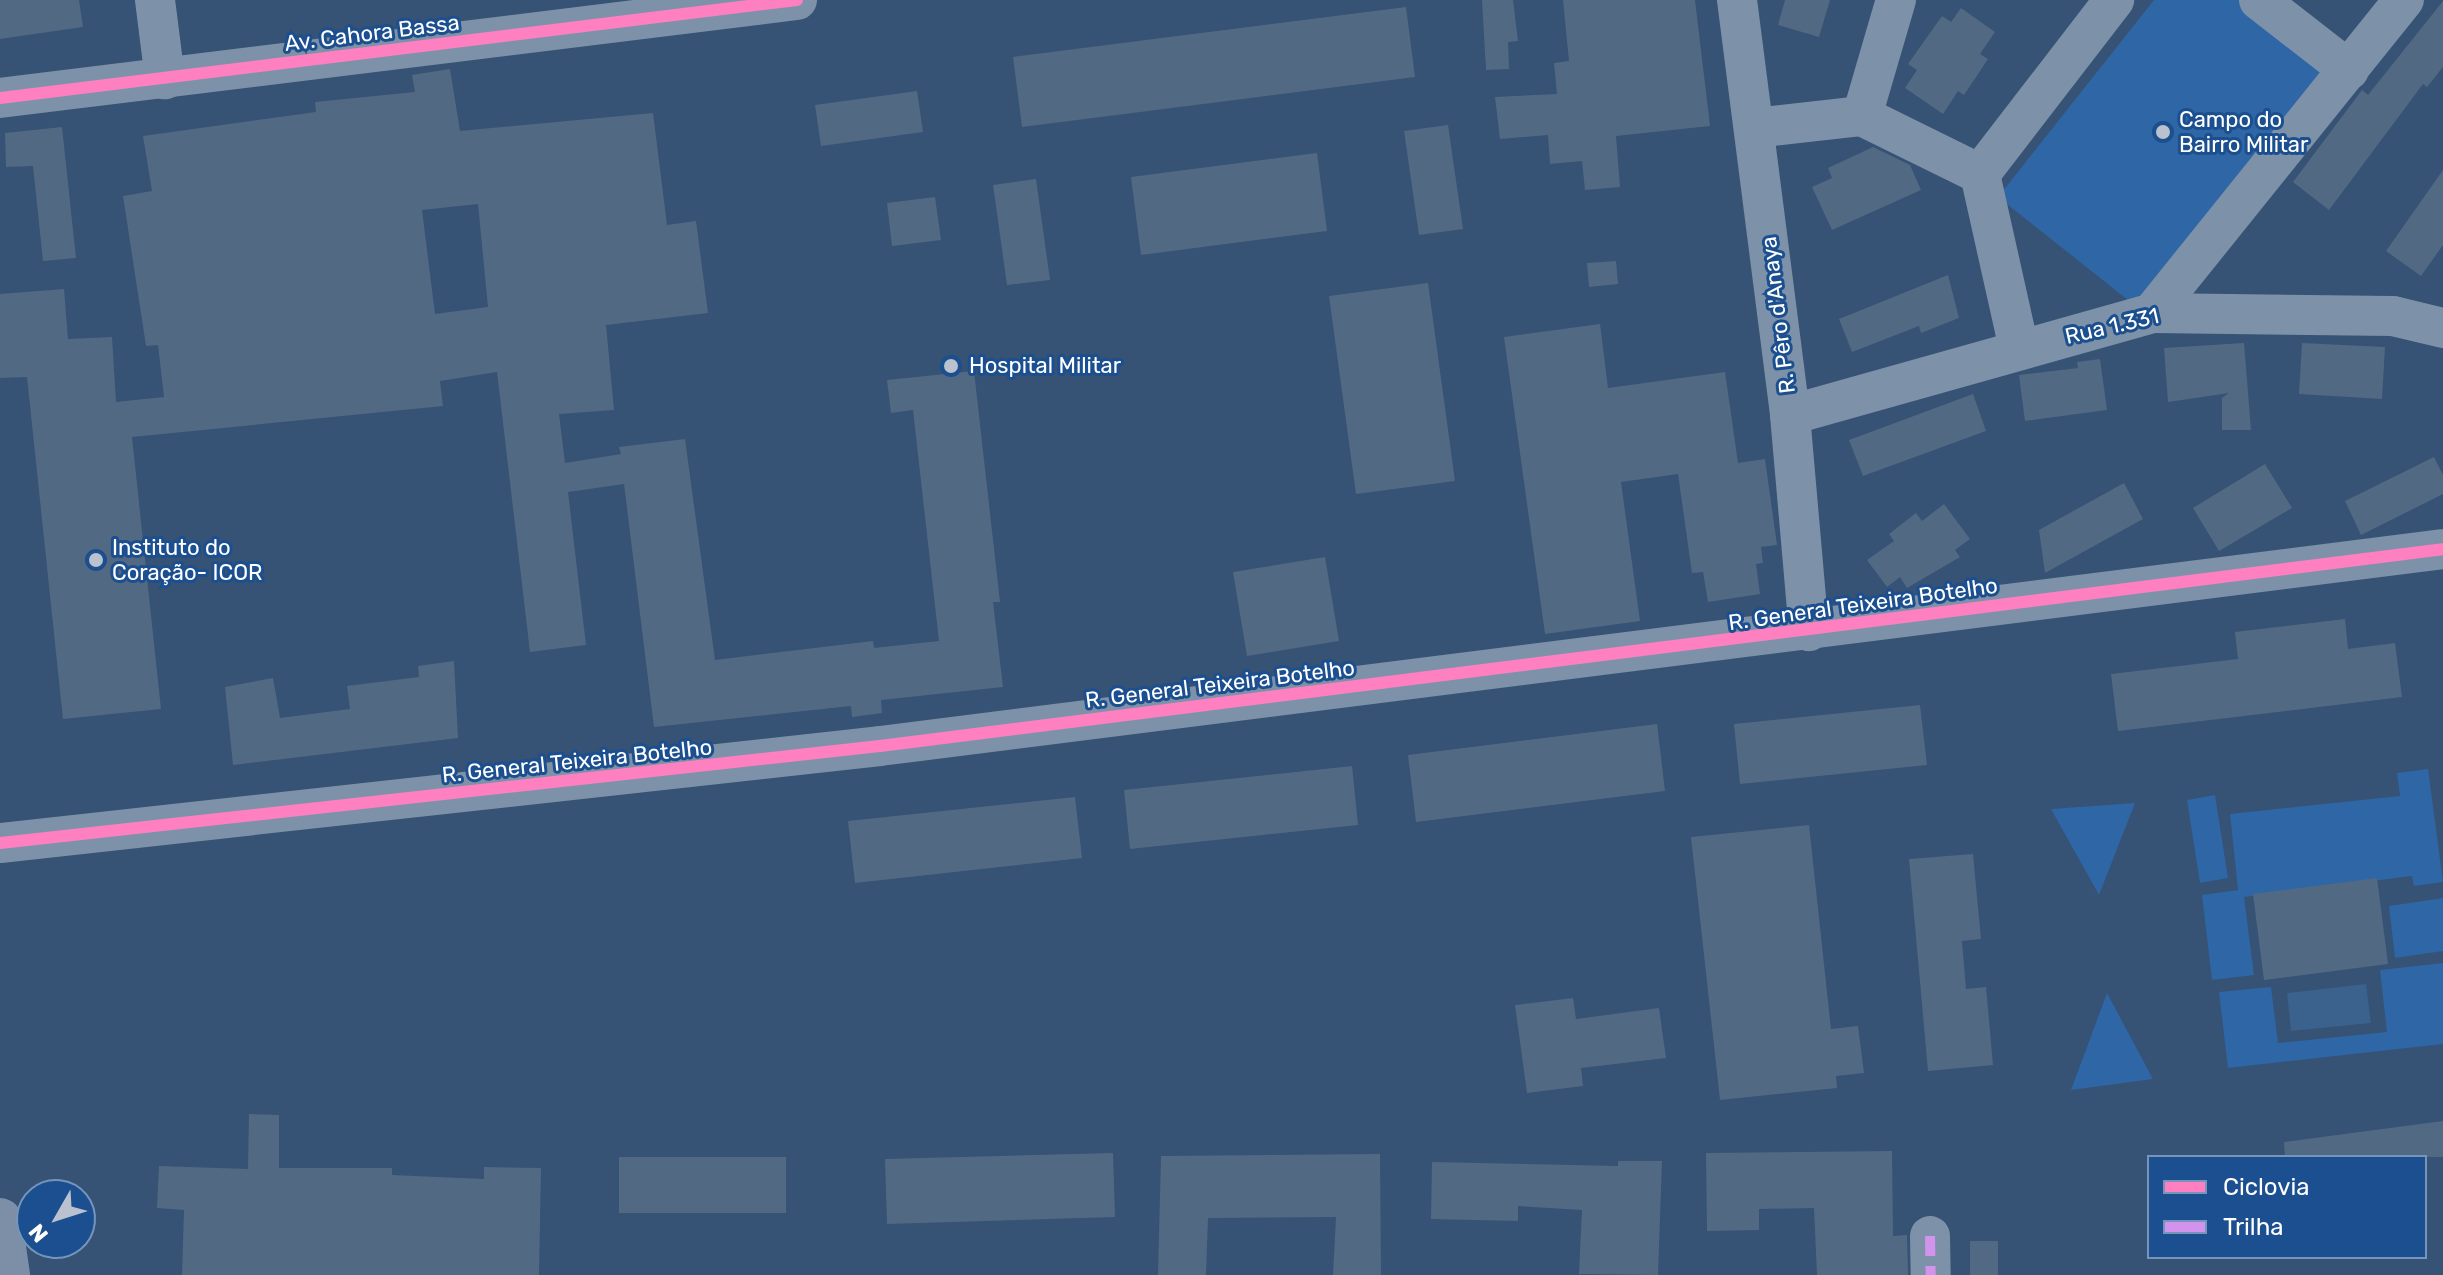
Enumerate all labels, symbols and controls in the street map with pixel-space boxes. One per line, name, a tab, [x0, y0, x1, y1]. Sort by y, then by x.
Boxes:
street label: Av. Cahora Bassa	[283, 9, 461, 57]
place label: Campo do Bairro Militar	[2179, 106, 2308, 158]
marker: Campo do Bairro Militar	[2154, 123, 2172, 141]
street label: R. Pêro d'Anaya	[1755, 235, 1801, 395]
street label: Rua 1.331	[2062, 302, 2162, 350]
place label: Hospital Militar	[969, 353, 1121, 379]
marker: Hospital Militar	[940, 355, 962, 377]
place label: Instituto do Coração- ICOR	[112, 534, 263, 586]
marker: Instituto do Coração- ICOR	[87, 551, 105, 569]
street label: R. General Teixeira Botelho	[1726, 572, 2000, 636]
street label: R. General Teixeira Botelho	[1083, 654, 1357, 714]
street label: R. General Teixeira Botelho	[440, 734, 714, 788]
legend	[2147, 1155, 2427, 1259]
text: Ciclovia	[2223, 1173, 2310, 1201]
north arrow	[16, 1179, 96, 1259]
text: Trilha	[2223, 1213, 2284, 1241]
text: N	[23, 1219, 54, 1248]

